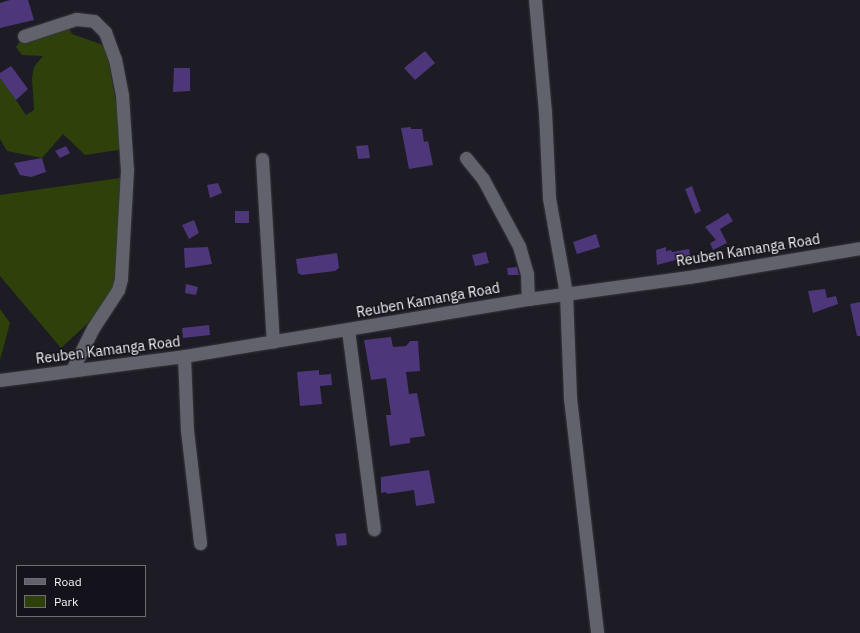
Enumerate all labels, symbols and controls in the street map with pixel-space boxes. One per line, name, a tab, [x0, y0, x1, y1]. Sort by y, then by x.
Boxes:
street label: Reuben Kamanga Road	[675, 230, 821, 270]
street label: Reuben Kamanga Road	[355, 279, 501, 321]
street label: Reuben Kamanga Road	[35, 333, 181, 367]
legend	[16, 565, 146, 617]
text: Road	[54, 574, 82, 589]
text: Park	[54, 594, 78, 609]

